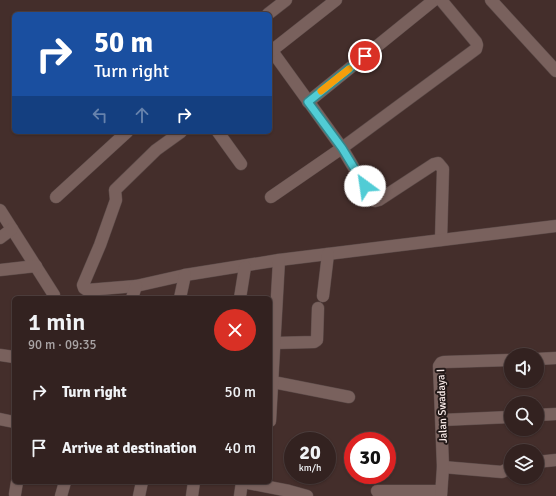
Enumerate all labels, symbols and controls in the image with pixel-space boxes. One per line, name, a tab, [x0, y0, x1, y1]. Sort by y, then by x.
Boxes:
text: 50 m	[94, 26, 153, 60]
icon: right	[28, 28, 80, 80]
pin	[348, 39, 382, 73]
icon: arrive	[354, 45, 376, 67]
text: Turn right	[94, 60, 169, 82]
icon: left	[89, 104, 111, 126]
icon: ahead	[131, 104, 153, 126]
icon: right	[173, 104, 195, 126]
position arrow	[344, 165, 386, 207]
text: 1 min	[28, 307, 85, 337]
button: close	[214, 309, 256, 351]
text: 90 m · 09:35	[28, 337, 97, 353]
map controls	[504, 348, 544, 484]
button: sound	[504, 348, 544, 388]
street label: Jalan Swadaya I	[434, 369, 450, 443]
icon: right	[28, 381, 50, 403]
text: Turn right	[62, 383, 127, 401]
text: 50 m	[225, 383, 256, 401]
button: search	[504, 396, 544, 436]
speed limit sign: 30	[344, 432, 396, 484]
icon: arrive	[28, 437, 50, 459]
text: Arrive at destination	[62, 439, 197, 457]
text: 40 m	[225, 439, 256, 457]
text: 20	[299, 440, 321, 465]
button: layers	[504, 444, 544, 484]
text: km/h	[299, 462, 321, 474]

